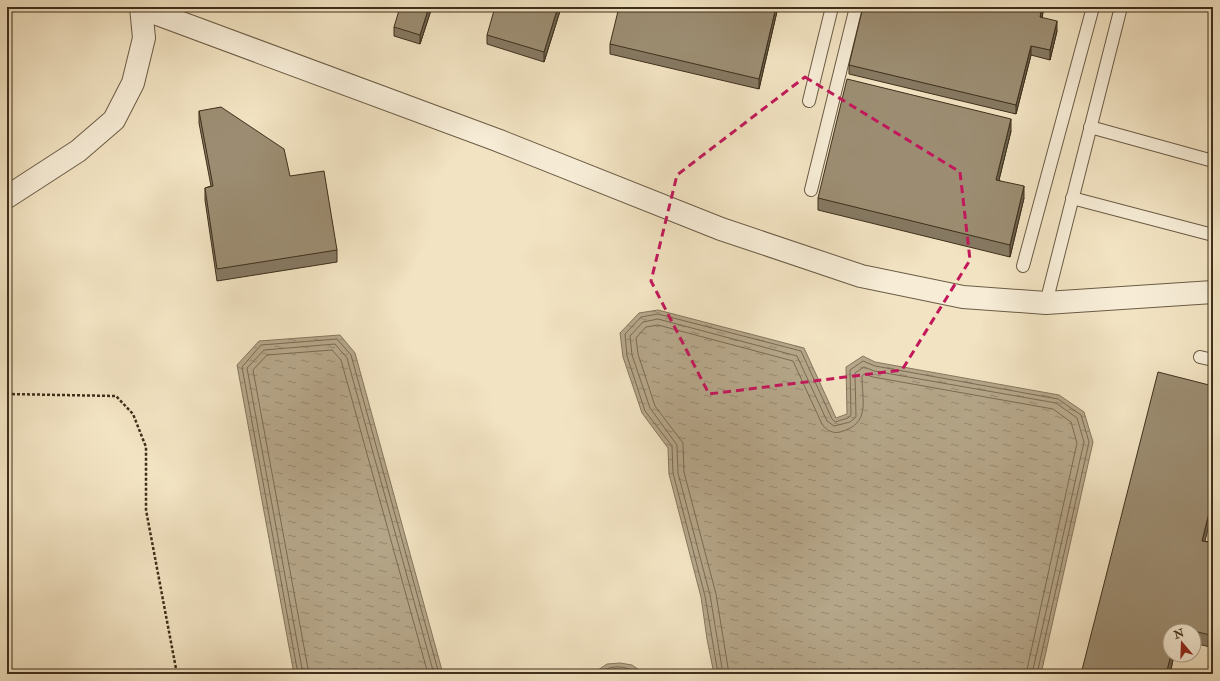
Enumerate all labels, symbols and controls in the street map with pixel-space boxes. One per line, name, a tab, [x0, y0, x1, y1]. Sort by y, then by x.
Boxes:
north arrow	[1162, 623, 1202, 663]
text: N	[1171, 626, 1187, 642]

